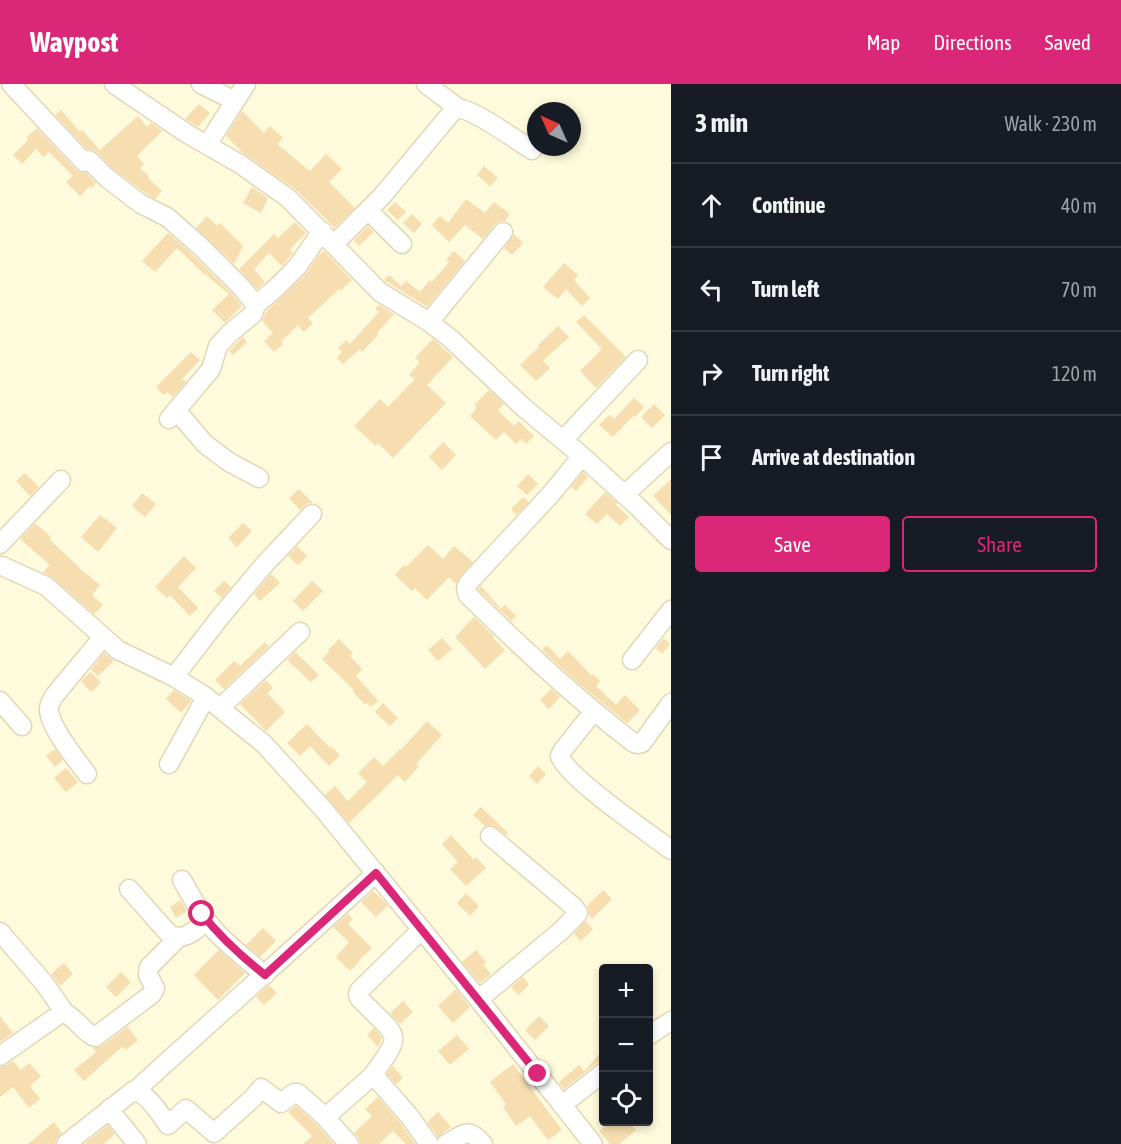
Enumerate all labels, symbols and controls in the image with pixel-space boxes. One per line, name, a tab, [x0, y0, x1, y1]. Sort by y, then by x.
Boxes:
text: Waypost	[30, 26, 118, 58]
text: Map	[866, 30, 900, 54]
text: Directions	[933, 30, 1012, 54]
text: Saved	[1045, 30, 1091, 54]
north arrow	[527, 102, 581, 156]
text: 3 min	[695, 108, 748, 138]
text: Walk · 230 m	[1005, 112, 1097, 135]
icon: ahead	[695, 189, 728, 222]
text: Continue	[752, 192, 826, 218]
text: 40 m	[1061, 194, 1097, 217]
icon: left	[695, 273, 728, 306]
text: Turn left	[752, 276, 819, 302]
text: 70 m	[1061, 278, 1097, 301]
icon: right	[695, 357, 728, 390]
text: Turn right	[752, 360, 829, 386]
text: 120 m	[1052, 362, 1097, 385]
icon: arrive	[695, 441, 728, 474]
text: Arrive at destination	[752, 444, 915, 470]
button: Save	[695, 516, 890, 572]
button: Share	[902, 516, 1097, 572]
route start	[188, 900, 214, 926]
map controls	[599, 964, 653, 1126]
button: +	[599, 964, 653, 1018]
button: −	[599, 1018, 653, 1072]
route end	[524, 1060, 550, 1086]
button: locate	[599, 1072, 653, 1126]

